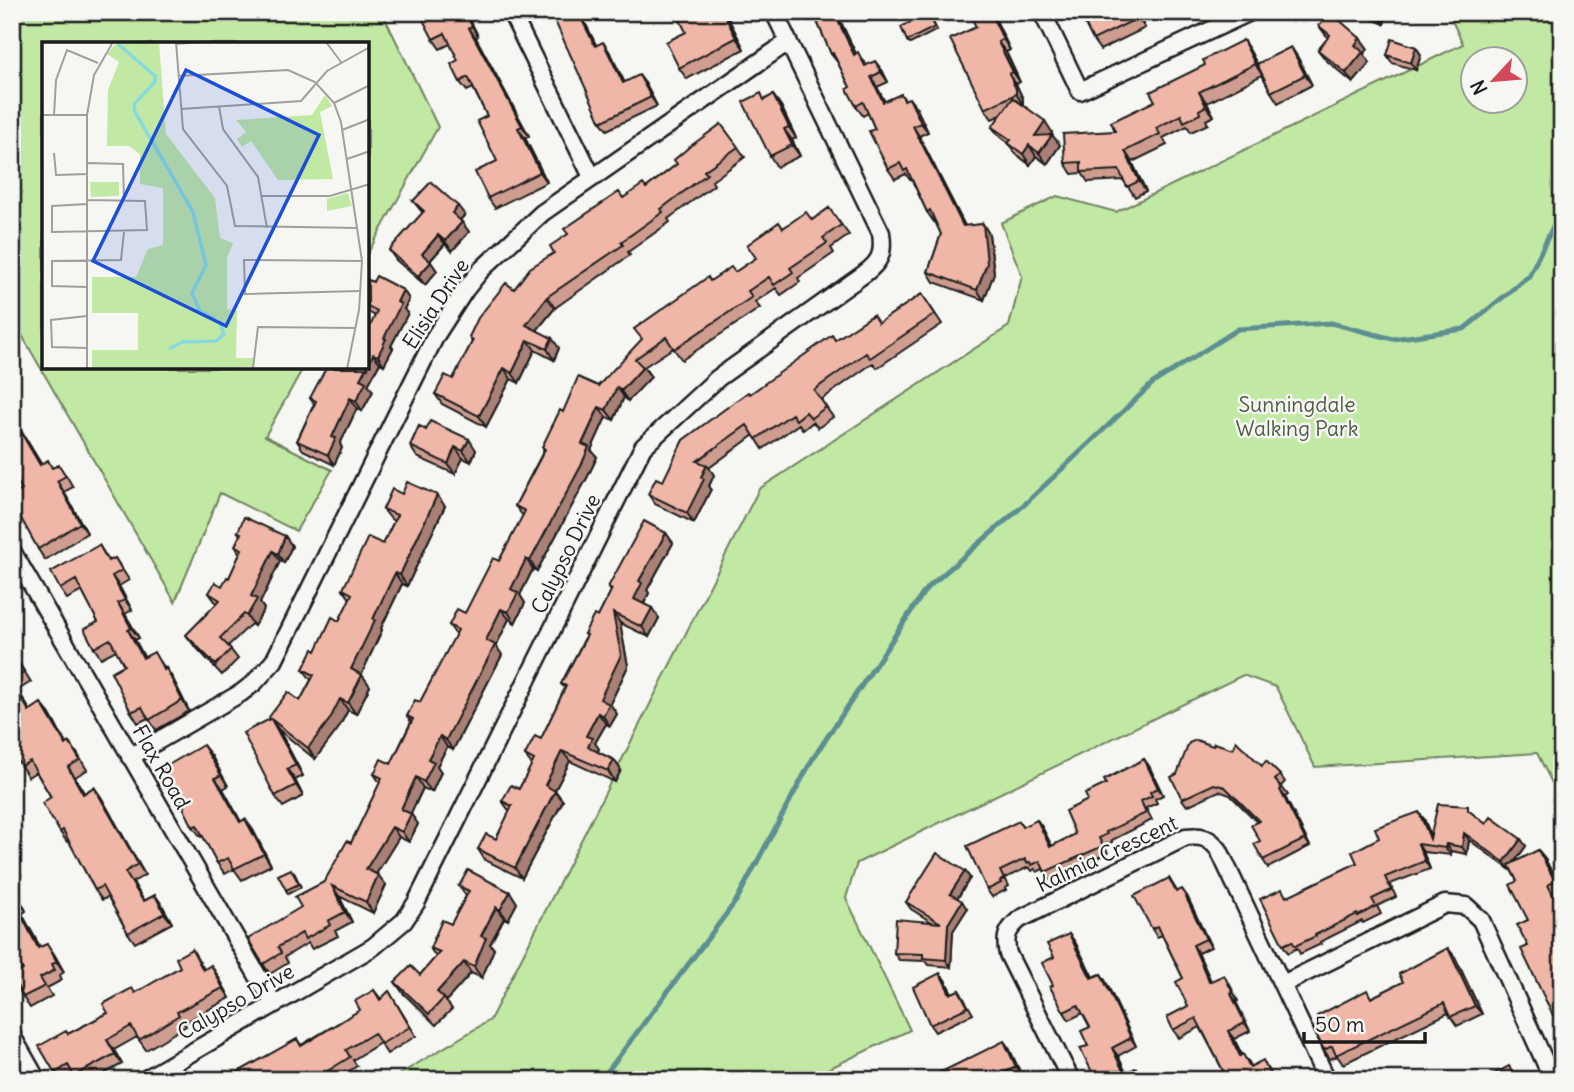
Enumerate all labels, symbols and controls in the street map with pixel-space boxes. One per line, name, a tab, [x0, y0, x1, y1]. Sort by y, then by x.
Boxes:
inset map	[42, 42, 369, 369]
north arrow	[1458, 46, 1528, 116]
text: N	[1465, 76, 1492, 99]
street label: Elisia Drive	[396, 253, 475, 354]
park label: Sunningdale Walking Park	[1236, 391, 1358, 442]
street label: Calypso Drive	[525, 489, 606, 618]
street label: Flax Road	[126, 720, 196, 814]
street label: Kalmia Crescent	[1032, 809, 1182, 898]
street label: Calypso Drive	[173, 957, 299, 1046]
scale bar	[1304, 1001, 1425, 1045]
text: 50 m	[1315, 1011, 1364, 1038]

